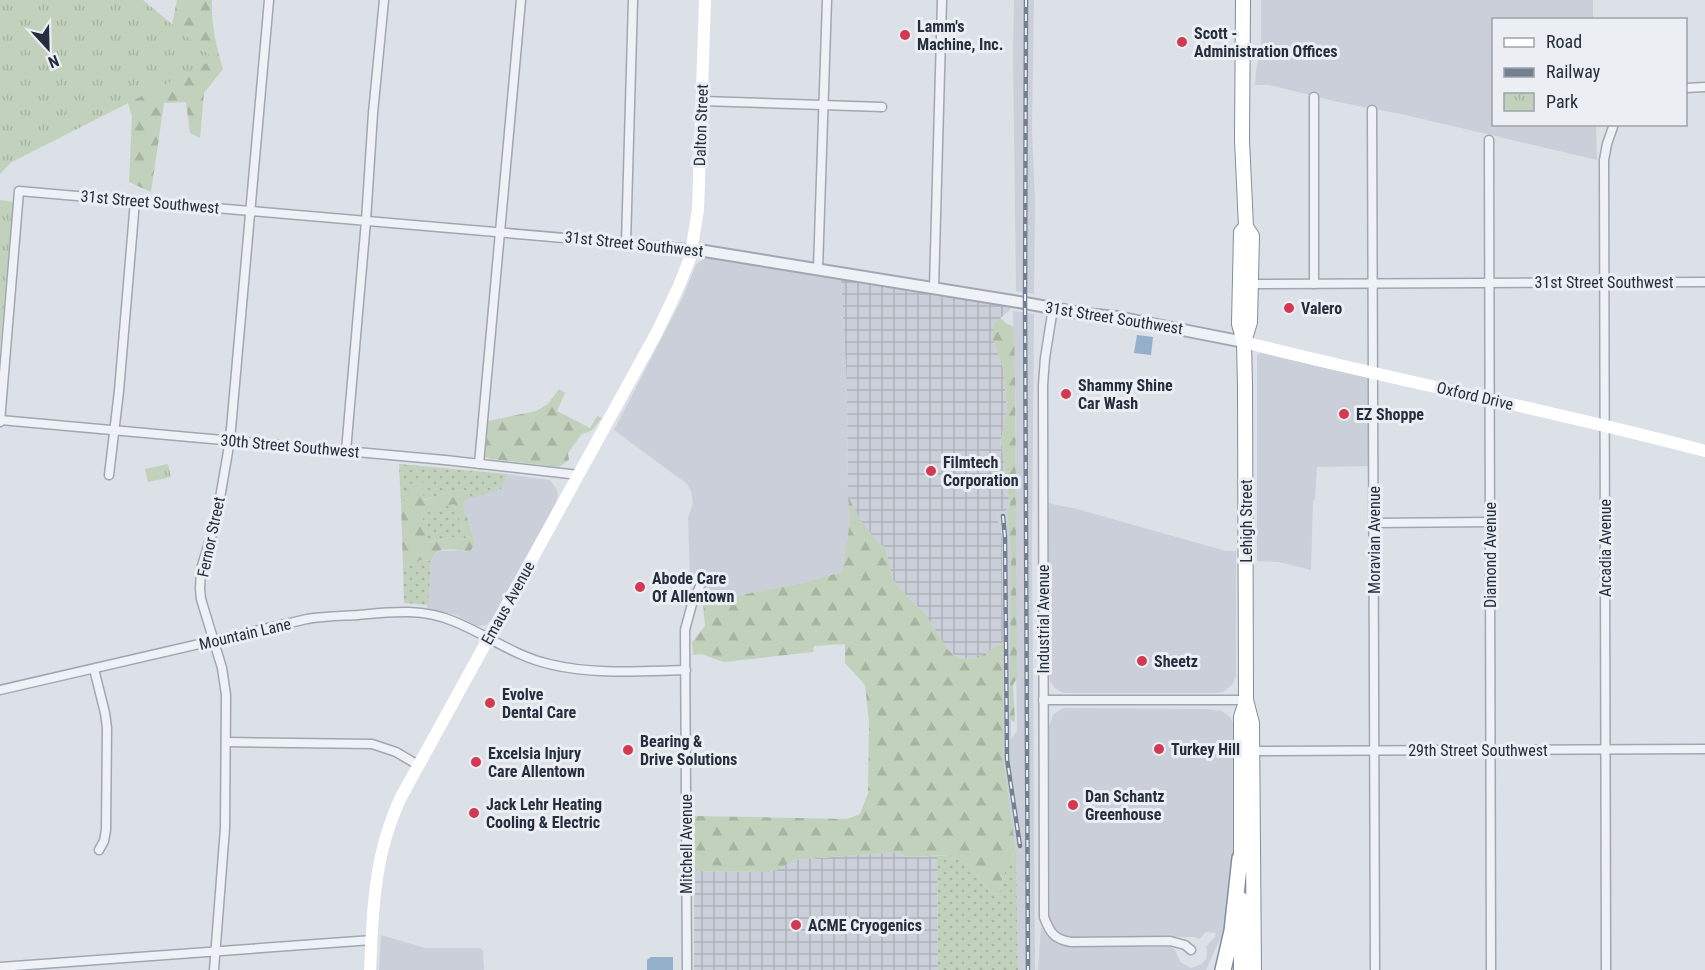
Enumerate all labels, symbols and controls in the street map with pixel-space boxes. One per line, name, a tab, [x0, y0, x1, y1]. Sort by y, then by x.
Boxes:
place label: Lamm's Machine, Inc.	[917, 17, 1003, 54]
north arrow	[18, 18, 78, 78]
legend	[1492, 18, 1687, 126]
place label: Scott - Administration Offices	[1194, 24, 1338, 61]
marker: Lamm's Machine, Inc.	[898, 28, 912, 42]
text: Road	[1546, 31, 1582, 52]
marker: Scott - Administration Offices	[1175, 35, 1189, 49]
text: N	[45, 51, 62, 72]
text: Railway	[1546, 61, 1601, 82]
street label: Dalton Street	[690, 83, 712, 166]
text: Park	[1546, 91, 1578, 112]
street label: 31st Street Southwest	[80, 186, 220, 218]
street label: 31st Street Southwest	[564, 227, 704, 261]
street label: 31st Street Southwest	[1534, 273, 1674, 292]
street label: 31st Street Southwest	[1044, 298, 1184, 338]
place label: Valero	[1301, 299, 1342, 318]
marker: Valero	[1282, 301, 1296, 315]
place label: Shammy Shine Car Wash	[1078, 376, 1173, 413]
street label: Oxford Drive	[1435, 378, 1515, 414]
marker: Shammy Shine Car Wash	[1059, 387, 1073, 401]
place label: EZ Shoppe	[1356, 405, 1424, 424]
marker: EZ Shoppe	[1337, 407, 1351, 421]
street label: 30th Street Southwest	[220, 430, 361, 462]
place label: Filmtech Corporation	[943, 453, 1019, 490]
marker: Filmtech Corporation	[924, 464, 938, 478]
street label: Lehigh Street	[1237, 479, 1256, 563]
street label: Moravian Avenue	[1365, 486, 1384, 594]
street label: Fernor Street	[193, 495, 229, 579]
street label: Arcadia Avenue	[1596, 499, 1615, 597]
street label: Diamond Avenue	[1481, 502, 1500, 608]
street label: Emaus Avenue	[477, 558, 539, 648]
street label: Industrial Avenue	[1034, 564, 1053, 674]
place label: Abode Care Of Allentown	[652, 569, 735, 606]
marker: Abode Care Of Allentown	[633, 580, 647, 594]
street label: Mountain Lane	[197, 614, 293, 654]
place label: Sheetz	[1154, 652, 1198, 671]
marker: Sheetz	[1135, 654, 1149, 668]
place label: Evolve Dental Care	[502, 685, 577, 722]
marker: Evolve Dental Care	[483, 696, 497, 710]
place label: Bearing & Drive Solutions	[640, 732, 737, 769]
place label: Turkey Hill	[1171, 740, 1240, 759]
street label: 29th Street Southwest	[1408, 741, 1548, 760]
marker: Turkey Hill	[1152, 742, 1166, 756]
marker: Bearing & Drive Solutions	[621, 743, 635, 757]
place label: Excelsia Injury Care Allentown	[488, 744, 585, 781]
marker: Excelsia Injury Care Allentown	[469, 755, 483, 769]
place label: Dan Schantz Greenhouse	[1085, 787, 1165, 824]
street label: Mitchell Avenue	[677, 794, 696, 894]
place label: Jack Lehr Heating Cooling & Electric	[486, 795, 602, 832]
marker: Dan Schantz Greenhouse	[1066, 798, 1080, 812]
marker: Jack Lehr Heating Cooling & Electric	[467, 806, 481, 820]
place label: ACME Cryogenics	[808, 916, 922, 935]
marker: ACME Cryogenics	[789, 918, 803, 932]

